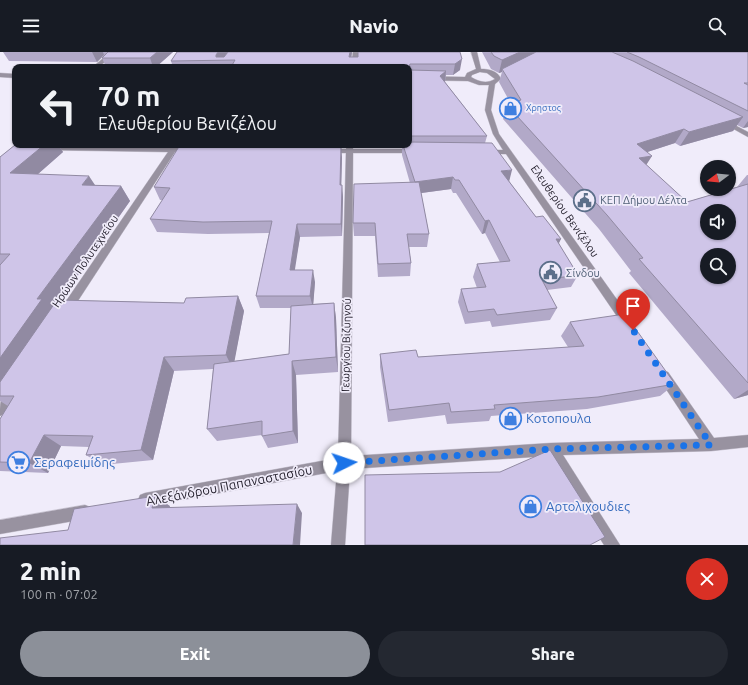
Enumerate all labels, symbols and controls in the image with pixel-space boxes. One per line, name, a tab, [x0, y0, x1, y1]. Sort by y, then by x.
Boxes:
icon: menu	[20, 15, 42, 37]
icon: search	[706, 15, 728, 37]
text: Navio	[349, 16, 399, 36]
icon: left	[32, 80, 84, 132]
text: 70 m	[98, 80, 160, 111]
shop icon: Χρηστος	[498, 95, 524, 121]
place label: Χρηστος	[526, 103, 561, 113]
text: Ελευθερίου Βενιζέλου	[98, 113, 277, 133]
north arrow	[700, 160, 736, 196]
map controls	[700, 160, 736, 284]
street label: Ελευθερίου Βενιζέλου	[529, 163, 601, 259]
public building icon: ΚΕΠ Δήμου Δέλτα	[572, 187, 598, 213]
place label: ΚΕΠ Δήμου Δέλτα	[600, 194, 688, 206]
button: sound	[700, 204, 736, 240]
street label: Ηρώων Πολυτεχνείου	[50, 213, 120, 309]
button: search	[700, 248, 736, 284]
public building icon: Σίνδου	[537, 260, 563, 286]
place label: Σίνδου	[566, 267, 600, 279]
pin	[616, 289, 650, 330]
icon: arrive	[622, 295, 644, 317]
street label: Γεωργίου Βιζυηνού	[339, 298, 353, 392]
shop icon: Κοτοπουλα	[497, 405, 523, 431]
place label: Κοτοπουλα	[526, 411, 591, 425]
position arrow	[323, 442, 365, 484]
supermarket icon: Σεραφειμίδης	[5, 449, 31, 475]
place label: Σεραφειμίδης	[34, 455, 115, 470]
street label: Αλεξάνδρου Παπαναστασίου	[145, 462, 314, 509]
shop icon: Αρτολιχουδιες	[517, 493, 543, 519]
place label: Αρτολιχουδιες	[546, 499, 630, 514]
text: 2 min	[20, 558, 81, 585]
button: close	[686, 558, 728, 600]
text: 100 m · 07:02	[20, 587, 98, 601]
button: Exit	[20, 631, 370, 677]
button: Share	[378, 631, 728, 677]

